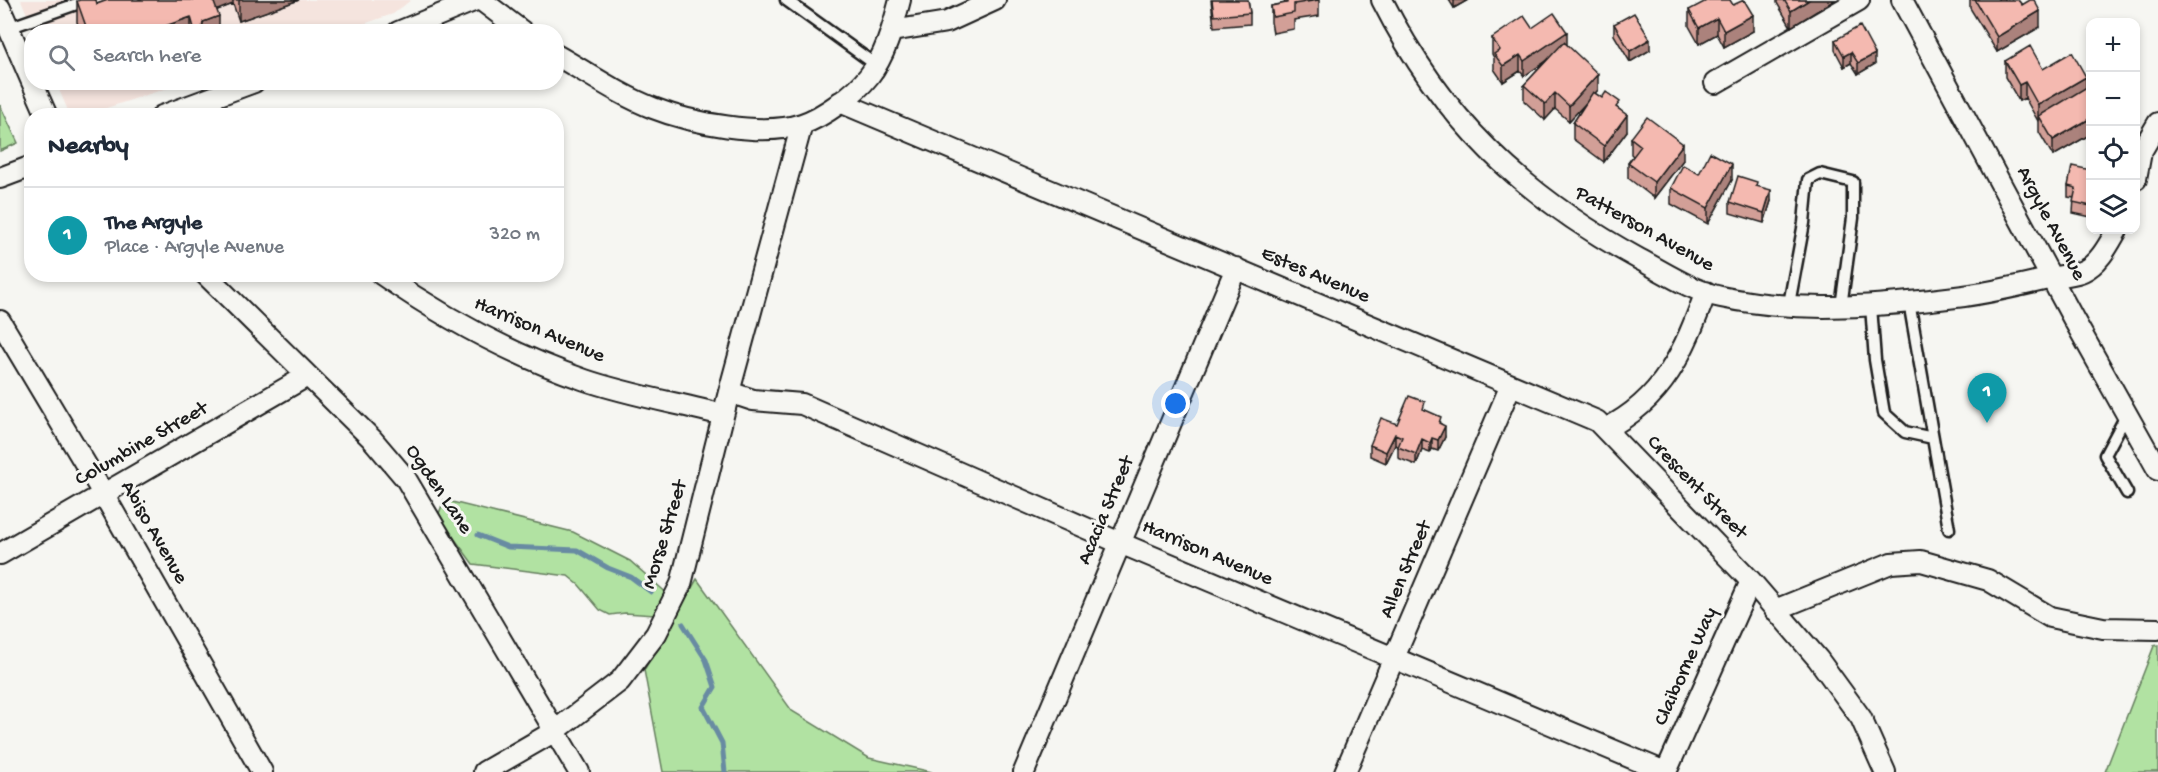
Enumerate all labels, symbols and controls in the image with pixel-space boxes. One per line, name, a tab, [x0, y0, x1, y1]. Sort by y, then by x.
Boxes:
map controls	[2086, 18, 2140, 234]
button: +	[2086, 18, 2140, 72]
search box	[24, 24, 564, 90]
icon: search	[45, 41, 78, 74]
text: Search here	[93, 44, 201, 70]
button: −	[2086, 72, 2140, 126]
button: locate	[2086, 126, 2140, 180]
text: Nearby	[48, 132, 129, 163]
street label: Argyle Avenue	[2009, 163, 2091, 286]
button: layers	[2086, 180, 2140, 234]
street label: Patterson Avenue	[1569, 181, 1719, 279]
text: The Argyle	[105, 211, 202, 237]
text: 1	[63, 224, 72, 247]
text: 320 m	[490, 224, 540, 247]
text: Place · Argyle Avenue	[105, 237, 284, 260]
street label: Estes Avenue	[1257, 242, 1374, 311]
street label: Harrison Avenue	[470, 292, 609, 370]
pin: 1	[1968, 374, 2006, 423]
your location	[1161, 389, 1190, 418]
street label: Columbine Street	[71, 396, 215, 493]
street label: Crescent Street	[1640, 431, 1754, 547]
street label: Ogden Lane	[399, 440, 478, 541]
street label: Acacia Street	[1073, 451, 1142, 569]
street label: Morse Street	[638, 475, 695, 592]
street label: Abiso Avenue	[113, 477, 193, 590]
street label: Harrison Avenue	[1138, 515, 1277, 593]
street label: Allen Street	[1375, 515, 1440, 622]
street label: Claiborne Way	[1650, 604, 1724, 730]

